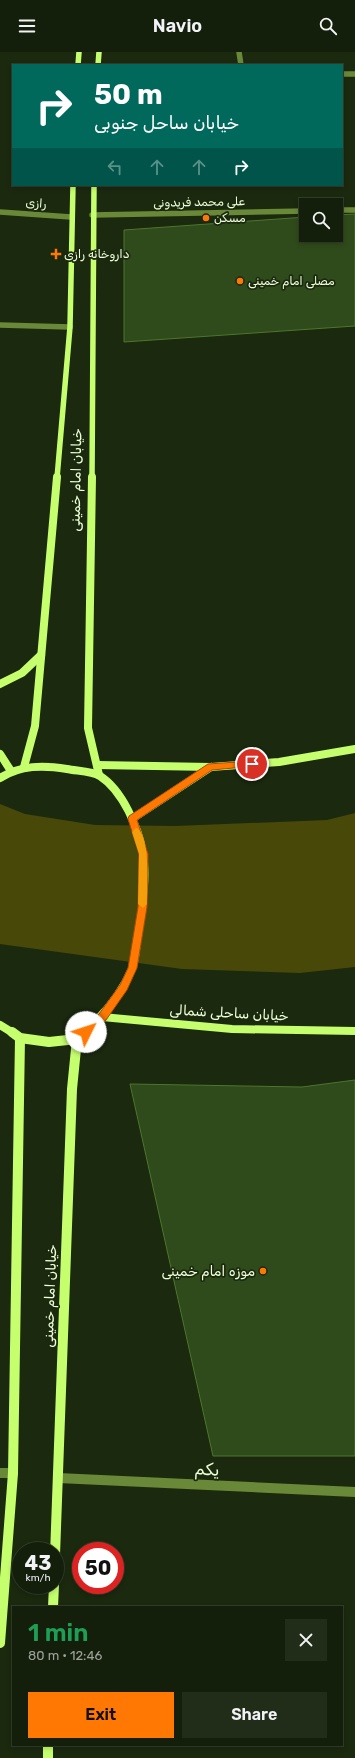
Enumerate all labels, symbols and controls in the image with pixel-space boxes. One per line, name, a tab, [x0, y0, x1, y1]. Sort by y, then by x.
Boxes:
icon: menu	[16, 15, 38, 37]
text: Navio	[153, 15, 202, 37]
icon: search	[317, 15, 339, 37]
text: 50 m	[94, 78, 163, 111]
icon: right	[28, 80, 80, 132]
text: خیابان ساحل جنوبی	[94, 112, 239, 134]
icon: left	[104, 156, 126, 178]
icon: ahead	[146, 156, 168, 178]
icon: ahead	[188, 156, 210, 178]
icon: right	[230, 156, 252, 178]
street label: علی محمد فریدونی	[153, 194, 246, 211]
street label: رازی	[25, 195, 47, 212]
map controls	[299, 198, 343, 242]
button: search	[299, 198, 343, 242]
place label: مسکن	[214, 211, 246, 225]
marker: مسکن	[201, 213, 211, 223]
place label: داروخانه رازی	[64, 247, 130, 262]
marker: داروخانه رازی	[51, 249, 61, 259]
place label: مصلی امام خمینی	[248, 274, 335, 290]
marker: مصلی امام خمینی	[235, 276, 245, 286]
street label: خیابان امام خمینی	[67, 428, 86, 532]
pin	[235, 747, 269, 781]
icon: arrive	[241, 753, 263, 775]
street label: خیابان ساحلی شمالی	[169, 1001, 289, 1025]
position arrow	[65, 1011, 107, 1053]
street label: خیابان امام خمینی	[40, 1244, 61, 1348]
place label: موزه امام خمینی	[161, 1263, 255, 1281]
marker: موزه امام خمینی	[258, 1266, 268, 1276]
street label: یکم	[194, 1458, 220, 1481]
speed limit sign: 50	[72, 1542, 124, 1594]
text: 43	[25, 1551, 51, 1575]
text: km/h	[26, 1572, 50, 1584]
text: 1 min	[28, 1619, 88, 1647]
button: close	[285, 1619, 327, 1661]
text: 80 m · 12:46	[28, 1648, 102, 1663]
button: Exit	[28, 1692, 174, 1738]
button: Share	[182, 1692, 327, 1738]

